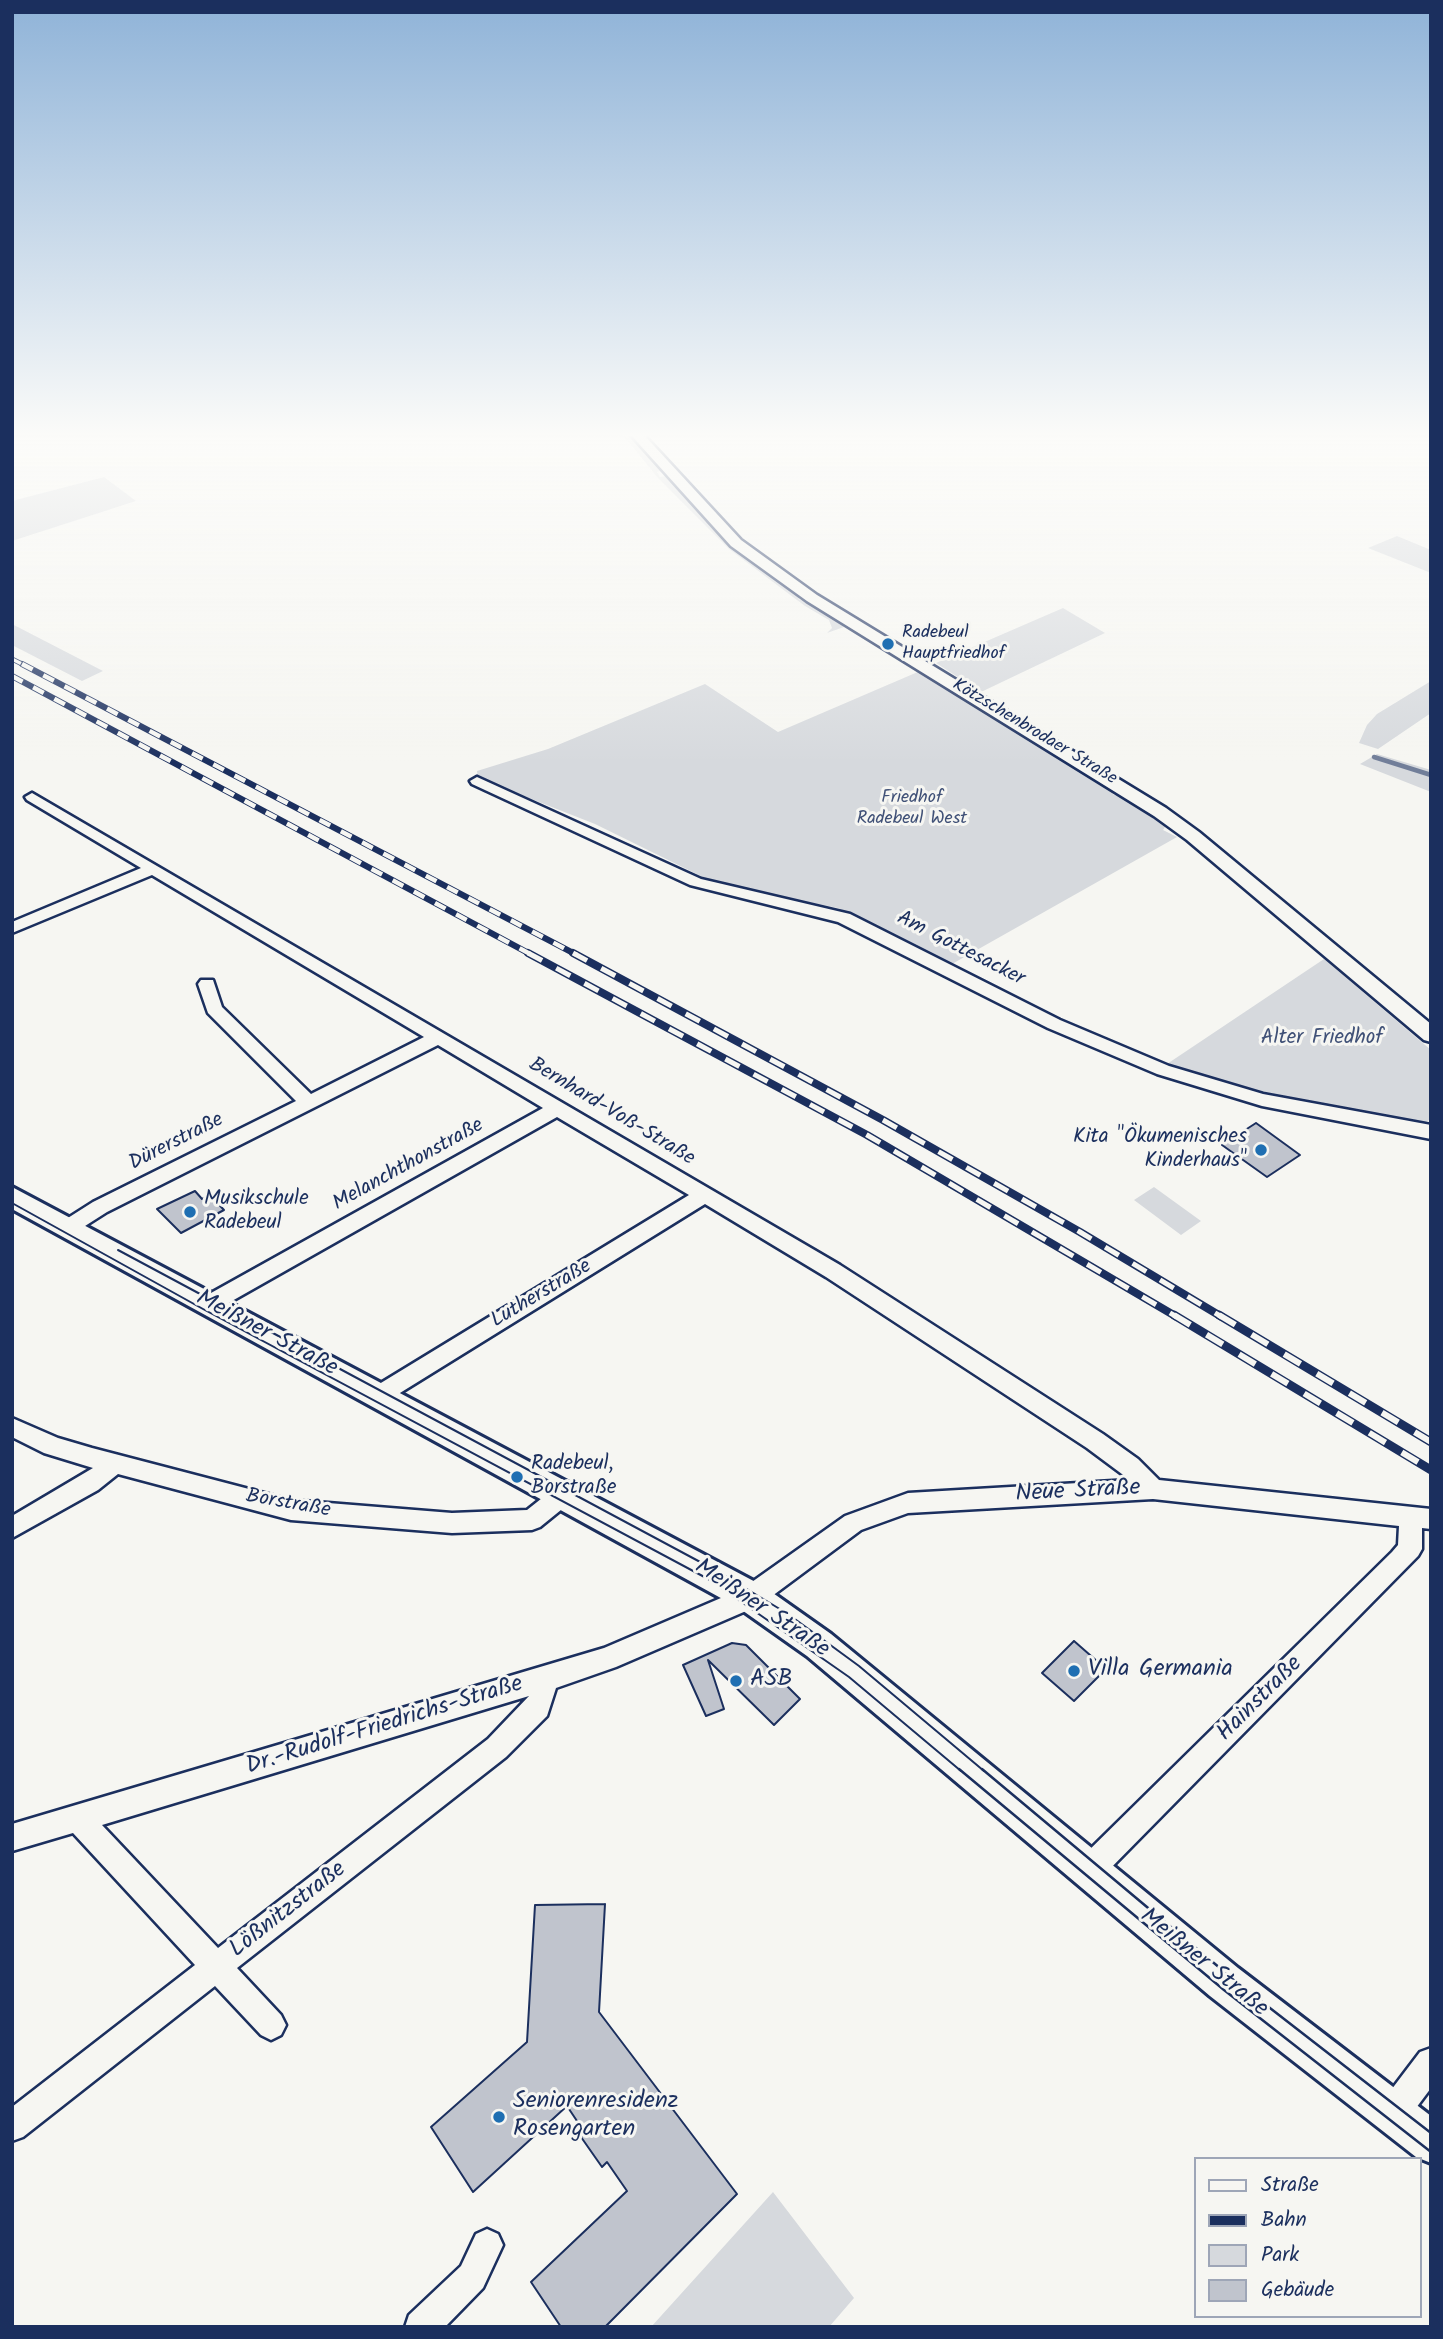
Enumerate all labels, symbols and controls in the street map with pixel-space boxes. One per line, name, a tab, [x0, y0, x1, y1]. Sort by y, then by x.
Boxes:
place label: Radebeul Hauptfriedhof	[902, 623, 1005, 666]
marker: Radebeul Hauptfriedhof	[880, 636, 896, 652]
street label: Kötzschenbrodaer Straße	[948, 675, 1120, 791]
park label: Friedhof Radebeul West	[857, 788, 967, 830]
street label: Am Gottesacker	[892, 907, 1028, 993]
park label: Alter Friedhof	[1261, 1026, 1383, 1052]
street label: Bernhard-Voß-Straße	[523, 1053, 699, 1173]
street label: Dürerstraße	[126, 1108, 228, 1178]
street label: Melanchthonstraße	[329, 1114, 489, 1218]
place label: Kita "Ökumenisches Kinderhaus"	[1073, 1125, 1247, 1175]
marker: Kita "Ökumenisches Kinderhaus"	[1253, 1142, 1269, 1158]
place label: Musikschule Radebeul	[204, 1187, 309, 1237]
marker: Musikschule Radebeul	[182, 1204, 198, 1220]
street label: Lutherstraße	[487, 1255, 597, 1335]
street label: Meißner Straße	[190, 1285, 342, 1385]
place label: Radebeul, Borstraße	[531, 1452, 616, 1502]
marker: Radebeul, Borstraße	[509, 1469, 525, 1485]
street label: Neue Straße	[1015, 1475, 1141, 1511]
street label: Borstraße	[244, 1485, 332, 1525]
street label: Meißner Straße	[688, 1554, 834, 1666]
street label: Hainstraße	[1212, 1651, 1310, 1749]
place label: Villa Germania	[1088, 1657, 1233, 1685]
marker: Villa Germania	[1066, 1663, 1082, 1679]
place label: ASB	[750, 1667, 793, 1695]
street label: Dr.-Rudolf-Friedrichs-Straße	[243, 1671, 527, 1783]
marker: ASB	[728, 1673, 744, 1689]
street label: Lößnitzstraße	[225, 1857, 353, 1965]
street label: Meißner Straße	[1133, 1903, 1273, 2025]
place label: Seniorenresidenz Rosengarten	[513, 2089, 678, 2145]
marker: Seniorenresidenz Rosengarten	[491, 2109, 507, 2125]
legend	[1194, 2157, 1422, 2318]
text: Straße	[1261, 2169, 1319, 2202]
text: Bahn	[1261, 2204, 1307, 2237]
text: Park	[1261, 2239, 1299, 2272]
text: Gebäude	[1261, 2274, 1334, 2307]

